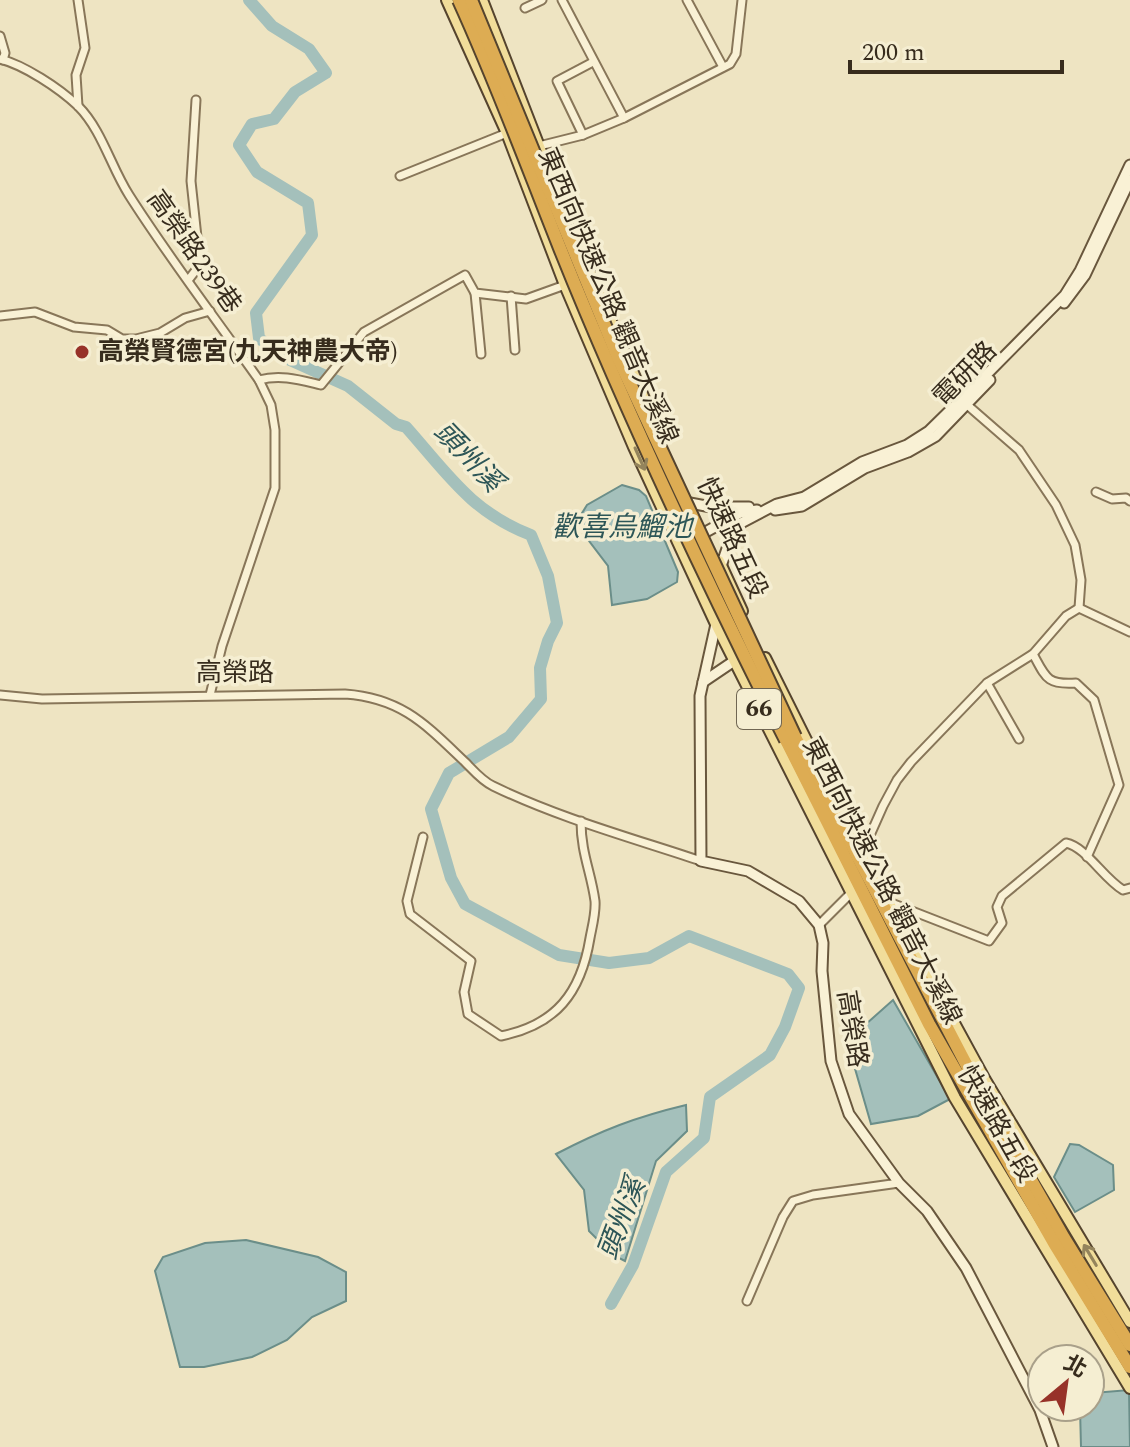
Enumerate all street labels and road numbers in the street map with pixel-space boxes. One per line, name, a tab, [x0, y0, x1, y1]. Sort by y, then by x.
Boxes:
street label: 東西向快速公路 觀音大溪線	[527, 142, 689, 450]
street label: 高榮路239巷	[137, 182, 251, 322]
street label: 電研路	[924, 332, 1006, 416]
street label: 快速路五段	[686, 471, 778, 605]
street label: 高榮路	[196, 653, 274, 693]
road number: 66	[737, 689, 781, 729]
street label: 東西向快速公路 觀音大溪線	[792, 730, 972, 1032]
street label: 高榮路	[826, 987, 878, 1071]
street label: 快速路五段	[947, 1058, 1047, 1190]

